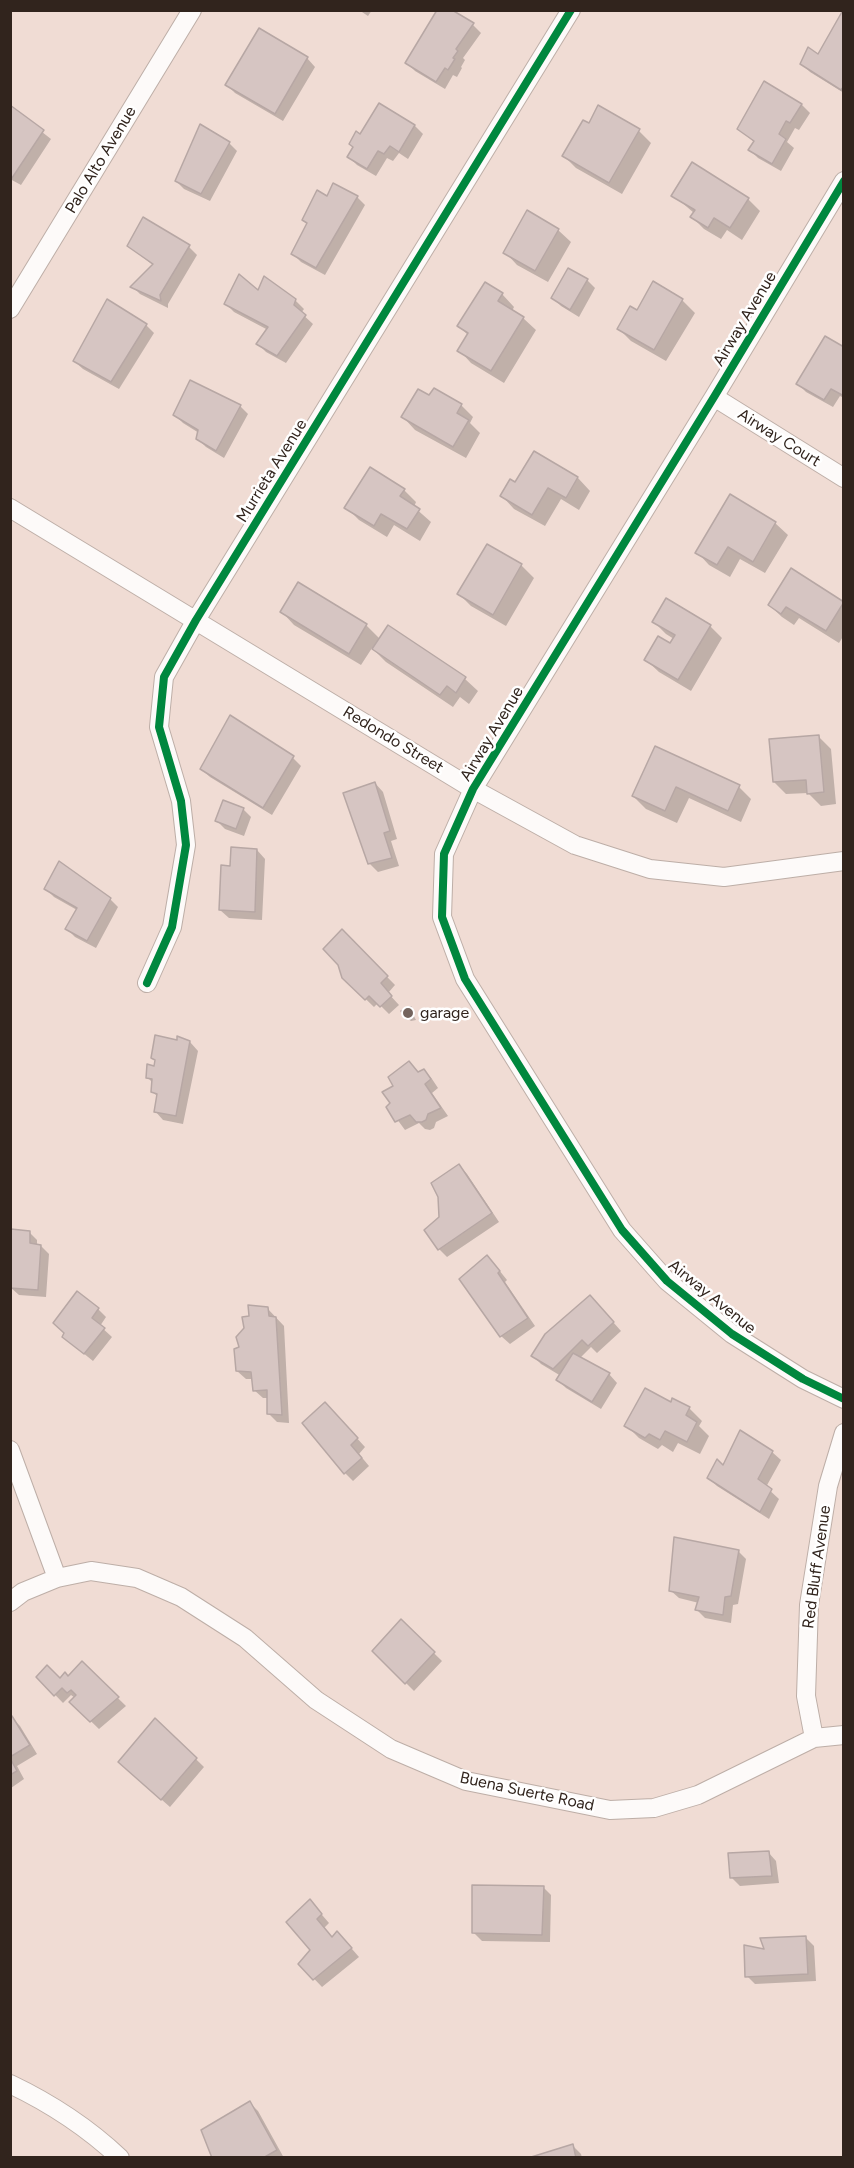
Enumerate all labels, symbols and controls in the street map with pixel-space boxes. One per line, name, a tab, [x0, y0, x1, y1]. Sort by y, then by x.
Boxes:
street label: Palo Alto Avenue	[61, 103, 141, 217]
street label: Airway Avenue	[709, 268, 781, 370]
street label: Airway Court	[734, 405, 824, 471]
street label: Murrieta Avenue	[233, 416, 311, 526]
street label: Airway Avenue	[456, 683, 528, 785]
street label: Redondo Street	[339, 702, 447, 778]
place label: garage	[420, 1003, 469, 1023]
marker: garage	[401, 1006, 415, 1020]
street label: Airway Avenue	[664, 1256, 760, 1338]
street label: Red Bluff Avenue	[799, 1504, 835, 1630]
street label: Buena Suerte Road	[458, 1768, 596, 1816]

